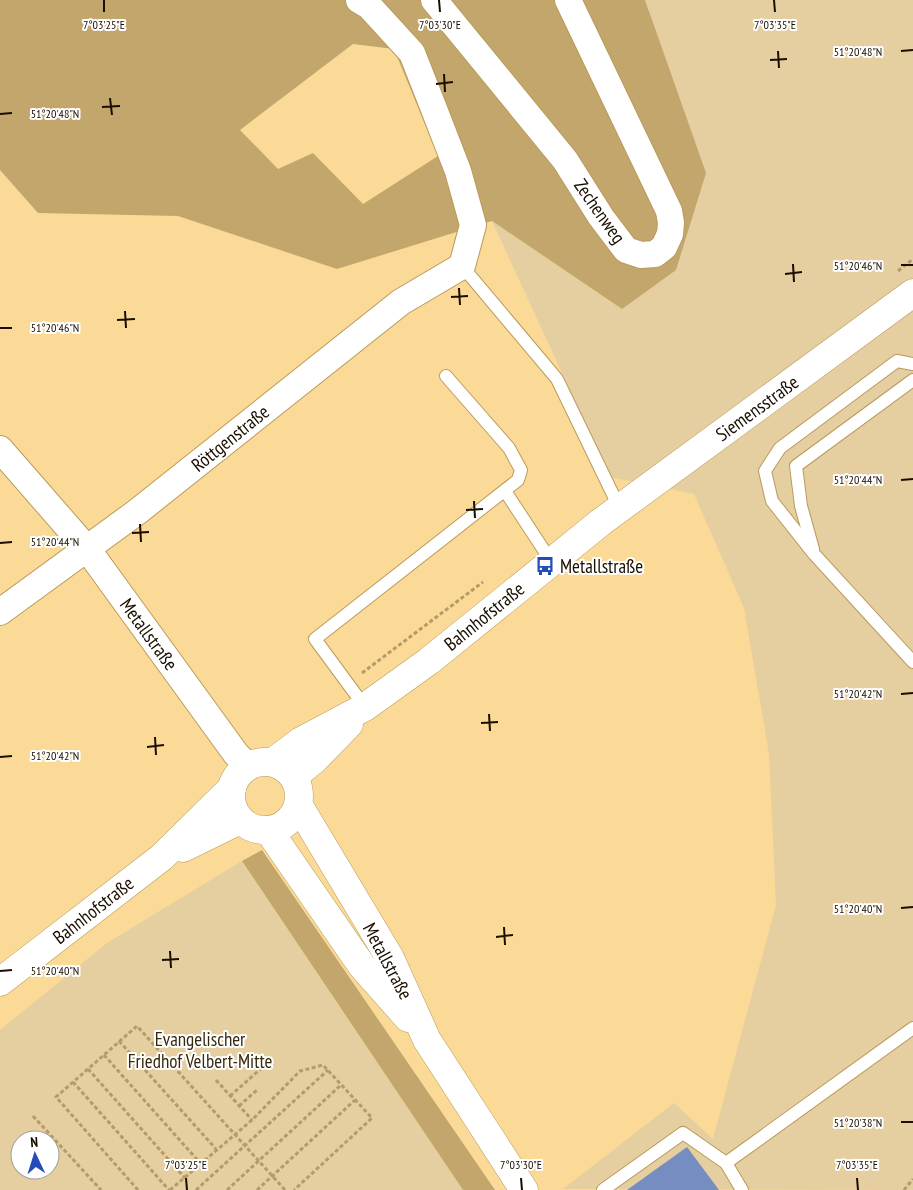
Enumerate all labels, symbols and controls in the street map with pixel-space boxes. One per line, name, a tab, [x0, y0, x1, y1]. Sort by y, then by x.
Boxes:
text: 7°03'25"E	[83, 17, 125, 32]
text: 7°03'30"E	[419, 17, 461, 32]
text: 7°03'35"E	[754, 17, 796, 32]
text: 51°20'48"N	[834, 44, 882, 59]
text: 51°20'48"N	[31, 106, 79, 121]
street label: Zechenweg	[569, 174, 631, 248]
text: 51°20'46"N	[834, 258, 882, 273]
text: 51°20'46"N	[31, 320, 79, 335]
street label: Siemensstraße	[711, 370, 803, 446]
street label: Röttgenstraße	[186, 399, 274, 477]
text: 51°20'44"N	[834, 472, 882, 487]
text: 51°20'44"N	[31, 534, 79, 549]
place label: Metallstraße	[560, 554, 643, 578]
bus stop icon: Metallstraße	[534, 555, 556, 577]
street label: Bahnhofstraße	[439, 576, 529, 656]
street label: Metallstraße	[115, 593, 183, 675]
text: 51°20'42"N	[834, 686, 882, 701]
text: 51°20'42"N	[31, 748, 79, 763]
street label: Bahnhofstraße	[48, 871, 138, 949]
text: 51°20'40"N	[834, 901, 882, 916]
street label: Metallstraße	[358, 919, 418, 1003]
text: 51°20'40"N	[31, 963, 79, 978]
park label: Evangelischer Friedhof Velbert-Mitte	[128, 1027, 272, 1073]
text: 51°20'38"N	[834, 1115, 882, 1130]
north arrow	[10, 1130, 60, 1180]
text: N	[30, 1133, 38, 1151]
text: 7°03'25"E	[165, 1157, 207, 1172]
text: 7°03'30"E	[500, 1157, 542, 1172]
text: 7°03'35"E	[836, 1157, 878, 1172]

